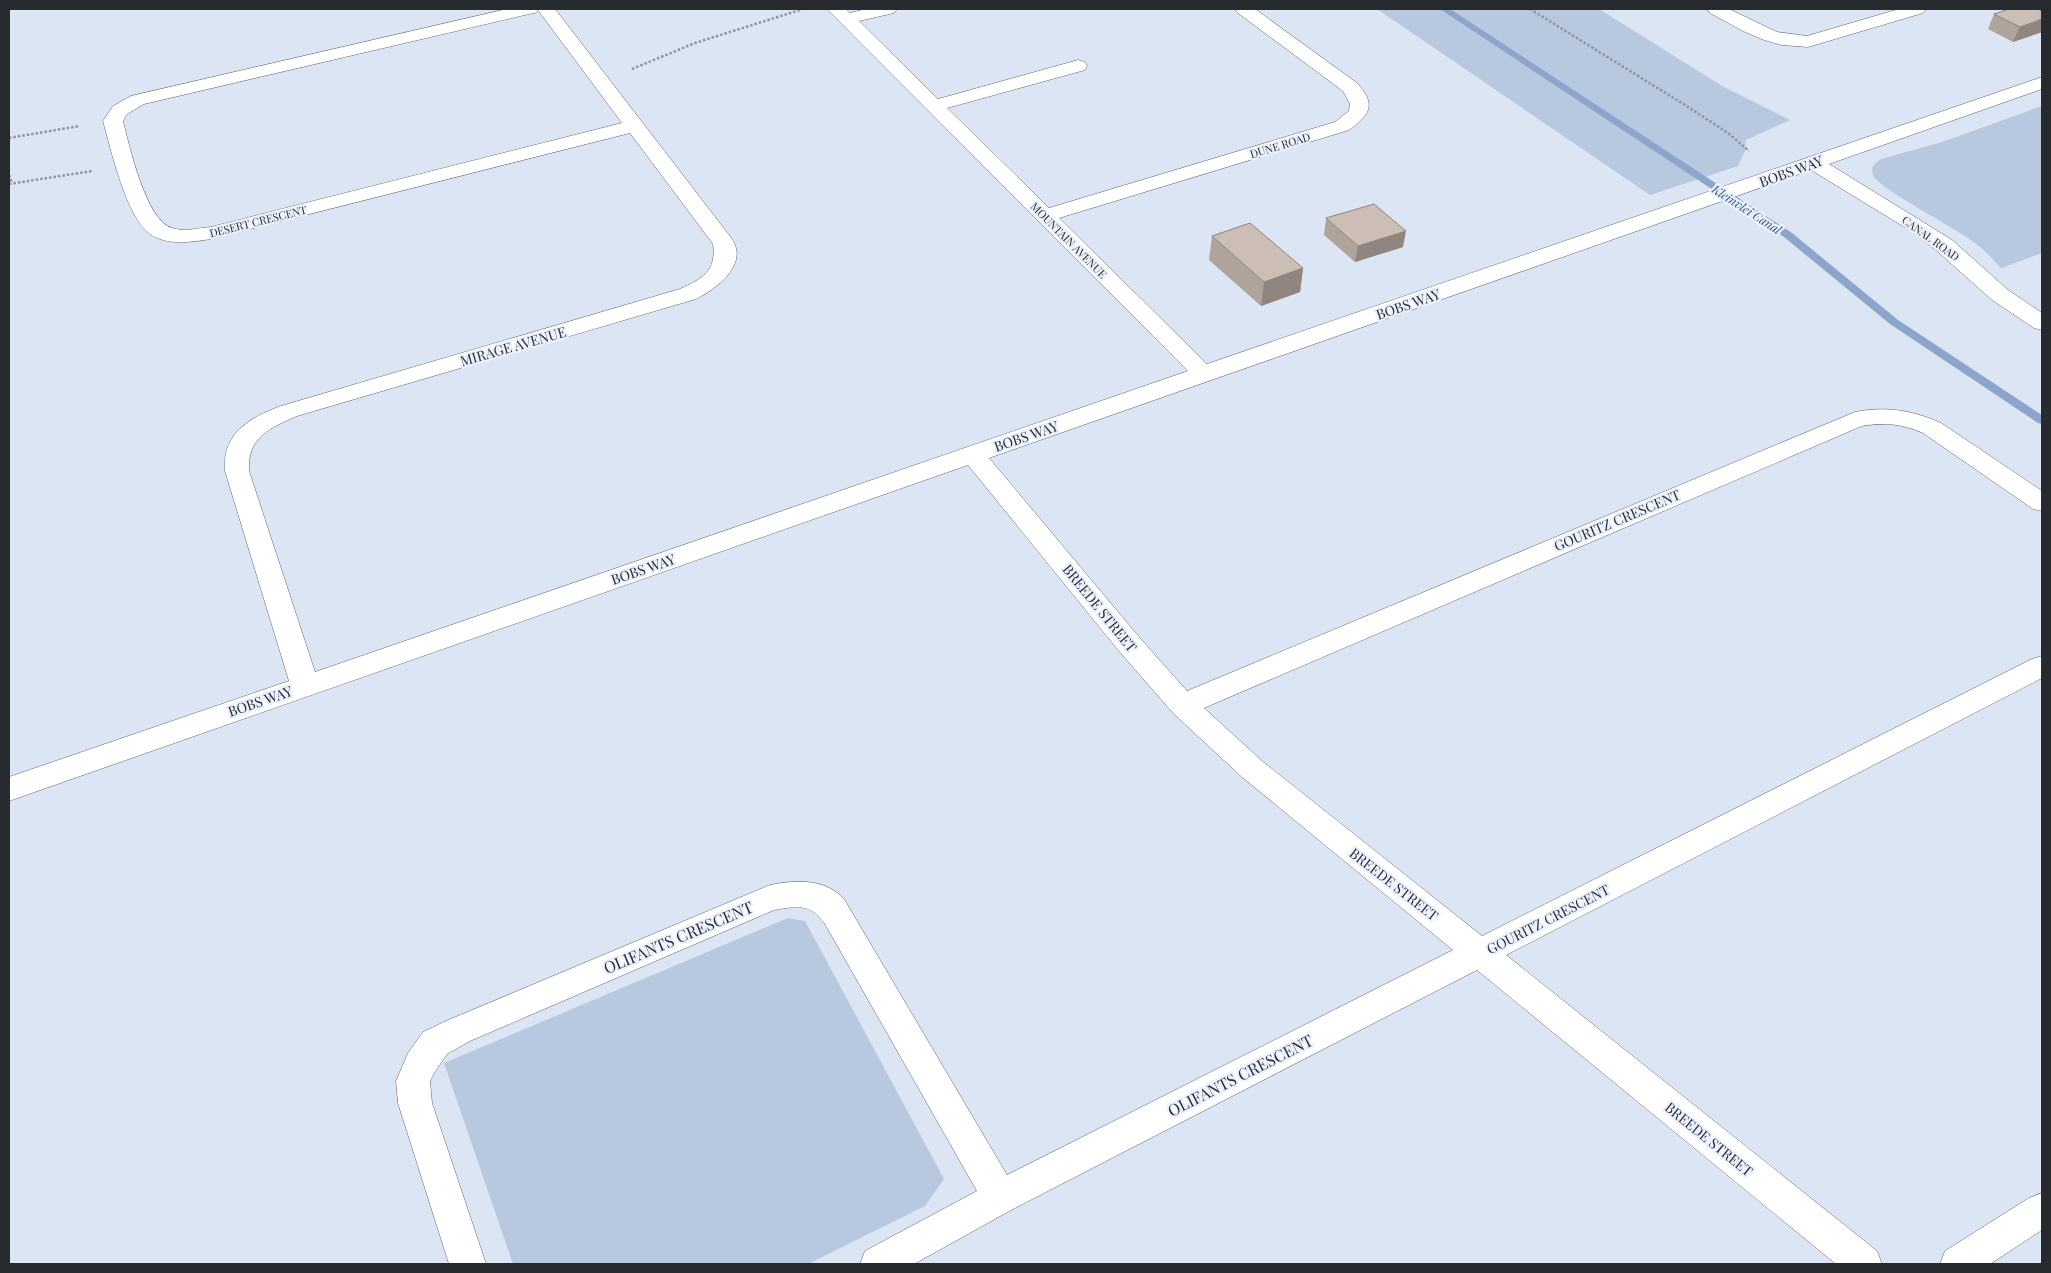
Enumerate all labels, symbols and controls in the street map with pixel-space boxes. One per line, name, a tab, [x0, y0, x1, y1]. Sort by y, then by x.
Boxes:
street label: DUNE ROAD	[1248, 129, 1312, 161]
street label: BOBS WAY	[1756, 150, 1826, 191]
water label: Kleinvlei Canal	[1708, 180, 1785, 238]
street label: MOUNTAIN AVENUE	[1028, 199, 1110, 281]
street label: DESERT CRESCENT	[208, 202, 308, 240]
street label: CANAL ROAD	[1899, 212, 1963, 264]
street label: BOBS WAY	[1373, 284, 1443, 324]
street label: MIRAGE AVENUE	[458, 322, 568, 370]
street label: BOBS WAY	[991, 416, 1061, 456]
street label: GOURITZ CRESCENT	[1551, 485, 1683, 555]
street label: BOBS WAY	[608, 549, 678, 589]
street label: BREEDE STREET	[1059, 560, 1142, 656]
street label: BOBS WAY	[225, 681, 295, 721]
street label: BREEDE STREET	[1346, 843, 1443, 925]
street label: GOURITZ CRESCENT	[1483, 880, 1613, 958]
street label: OLIFANTS CRESCENT	[600, 896, 756, 978]
street label: OLIFANTS CRESCENT	[1164, 1029, 1316, 1121]
street label: BREEDE STREET	[1661, 1098, 1757, 1181]

